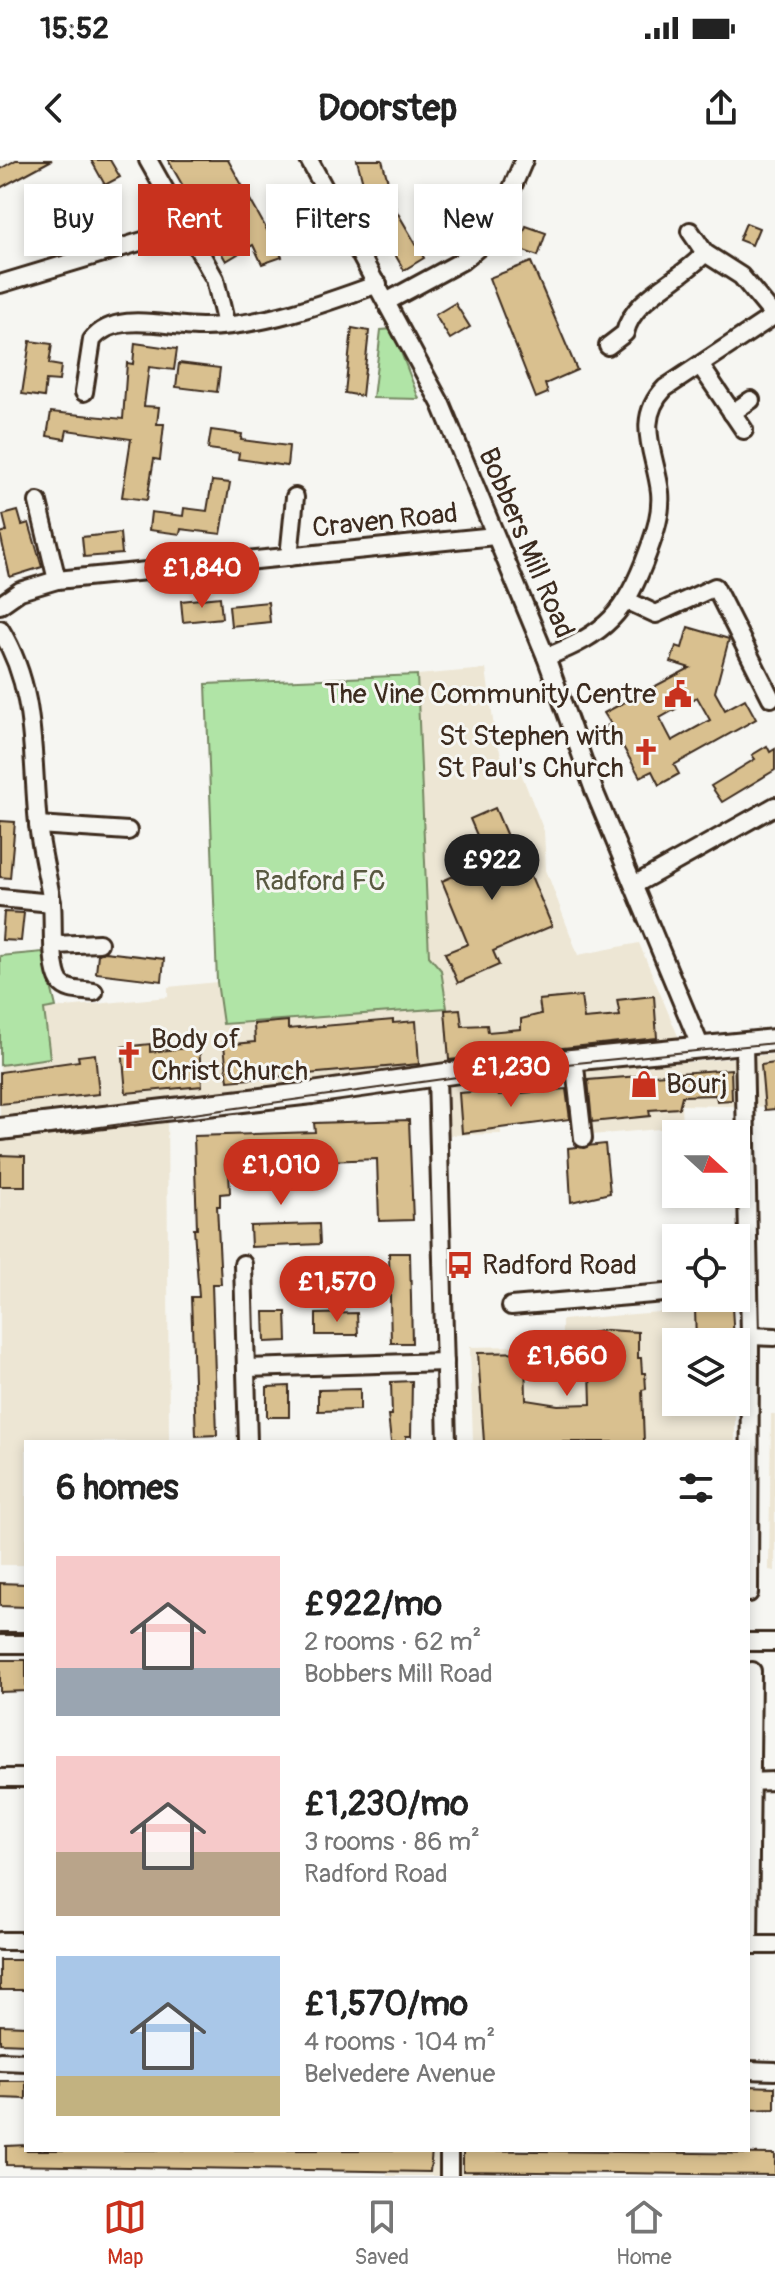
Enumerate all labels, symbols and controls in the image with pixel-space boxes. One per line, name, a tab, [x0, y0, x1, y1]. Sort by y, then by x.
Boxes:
text: 15:52	[40, 10, 109, 47]
icon: back	[32, 86, 76, 130]
text: Doorstep	[318, 86, 457, 131]
icon: share	[699, 86, 743, 130]
chip: Buy	[24, 184, 122, 256]
chip: Rent	[138, 184, 250, 256]
chip: Filters	[266, 184, 398, 256]
chip: New	[414, 184, 522, 256]
street label: Bobbers Mill Road	[470, 443, 582, 643]
street label: Craven Road	[311, 496, 459, 546]
pin: £1,840	[137, 542, 267, 610]
text: £1,840	[162, 552, 242, 584]
place label: The Vine Community Centre	[324, 677, 656, 712]
public building icon: The Vine Community Centre	[663, 679, 693, 709]
place label: St Stephen with St Paul's Church	[437, 719, 624, 786]
church icon: St Stephen with St Paul's Church	[631, 737, 661, 767]
pin: £922	[445, 834, 539, 902]
text: £922	[462, 844, 522, 876]
park label: Radford FC	[254, 864, 386, 899]
place label: Body of Christ Church	[151, 1022, 308, 1089]
church icon: Body of Christ Church	[114, 1040, 144, 1070]
pin: £1,230	[446, 1041, 576, 1109]
text: £1,230	[471, 1051, 551, 1083]
place label: Bourj	[666, 1067, 727, 1102]
shop icon: Bourj	[629, 1069, 659, 1099]
north arrow	[662, 1120, 750, 1208]
map controls	[662, 1120, 750, 1416]
pin: £1,010	[216, 1139, 346, 1207]
text: £1,010	[241, 1149, 321, 1181]
button: locate	[662, 1224, 750, 1312]
place label: Radford Road	[482, 1248, 637, 1283]
bus stop icon: Radford Road	[445, 1250, 475, 1280]
pin: £1,570	[272, 1256, 402, 1324]
text: £1,570	[297, 1266, 377, 1298]
button: layers	[662, 1328, 750, 1416]
pin: £1,660	[502, 1330, 632, 1398]
text: £1,660	[526, 1340, 608, 1372]
icon: filters	[674, 1466, 718, 1510]
text: 6 homes	[56, 1467, 179, 1510]
text: £922/mo	[304, 1583, 442, 1626]
icon: home	[120, 1588, 216, 1684]
text: 2 rooms · 62 m²	[304, 1626, 481, 1658]
text: Bobbers Mill Road	[304, 1658, 493, 1690]
text: £1,230/mo	[304, 1783, 469, 1826]
icon: home	[120, 1788, 216, 1884]
text: 3 rooms · 86 m²	[304, 1826, 480, 1858]
text: Radford Road	[304, 1858, 448, 1890]
text: £1,570/mo	[304, 1983, 468, 2026]
icon: home	[120, 1988, 216, 2084]
text: 4 rooms · 104 m²	[304, 2026, 495, 2058]
text: Belvedere Avenue	[304, 2058, 495, 2090]
tab: Map	[103, 2195, 147, 2271]
tab: Saved	[354, 2195, 409, 2271]
tab: Home	[616, 2195, 671, 2271]

